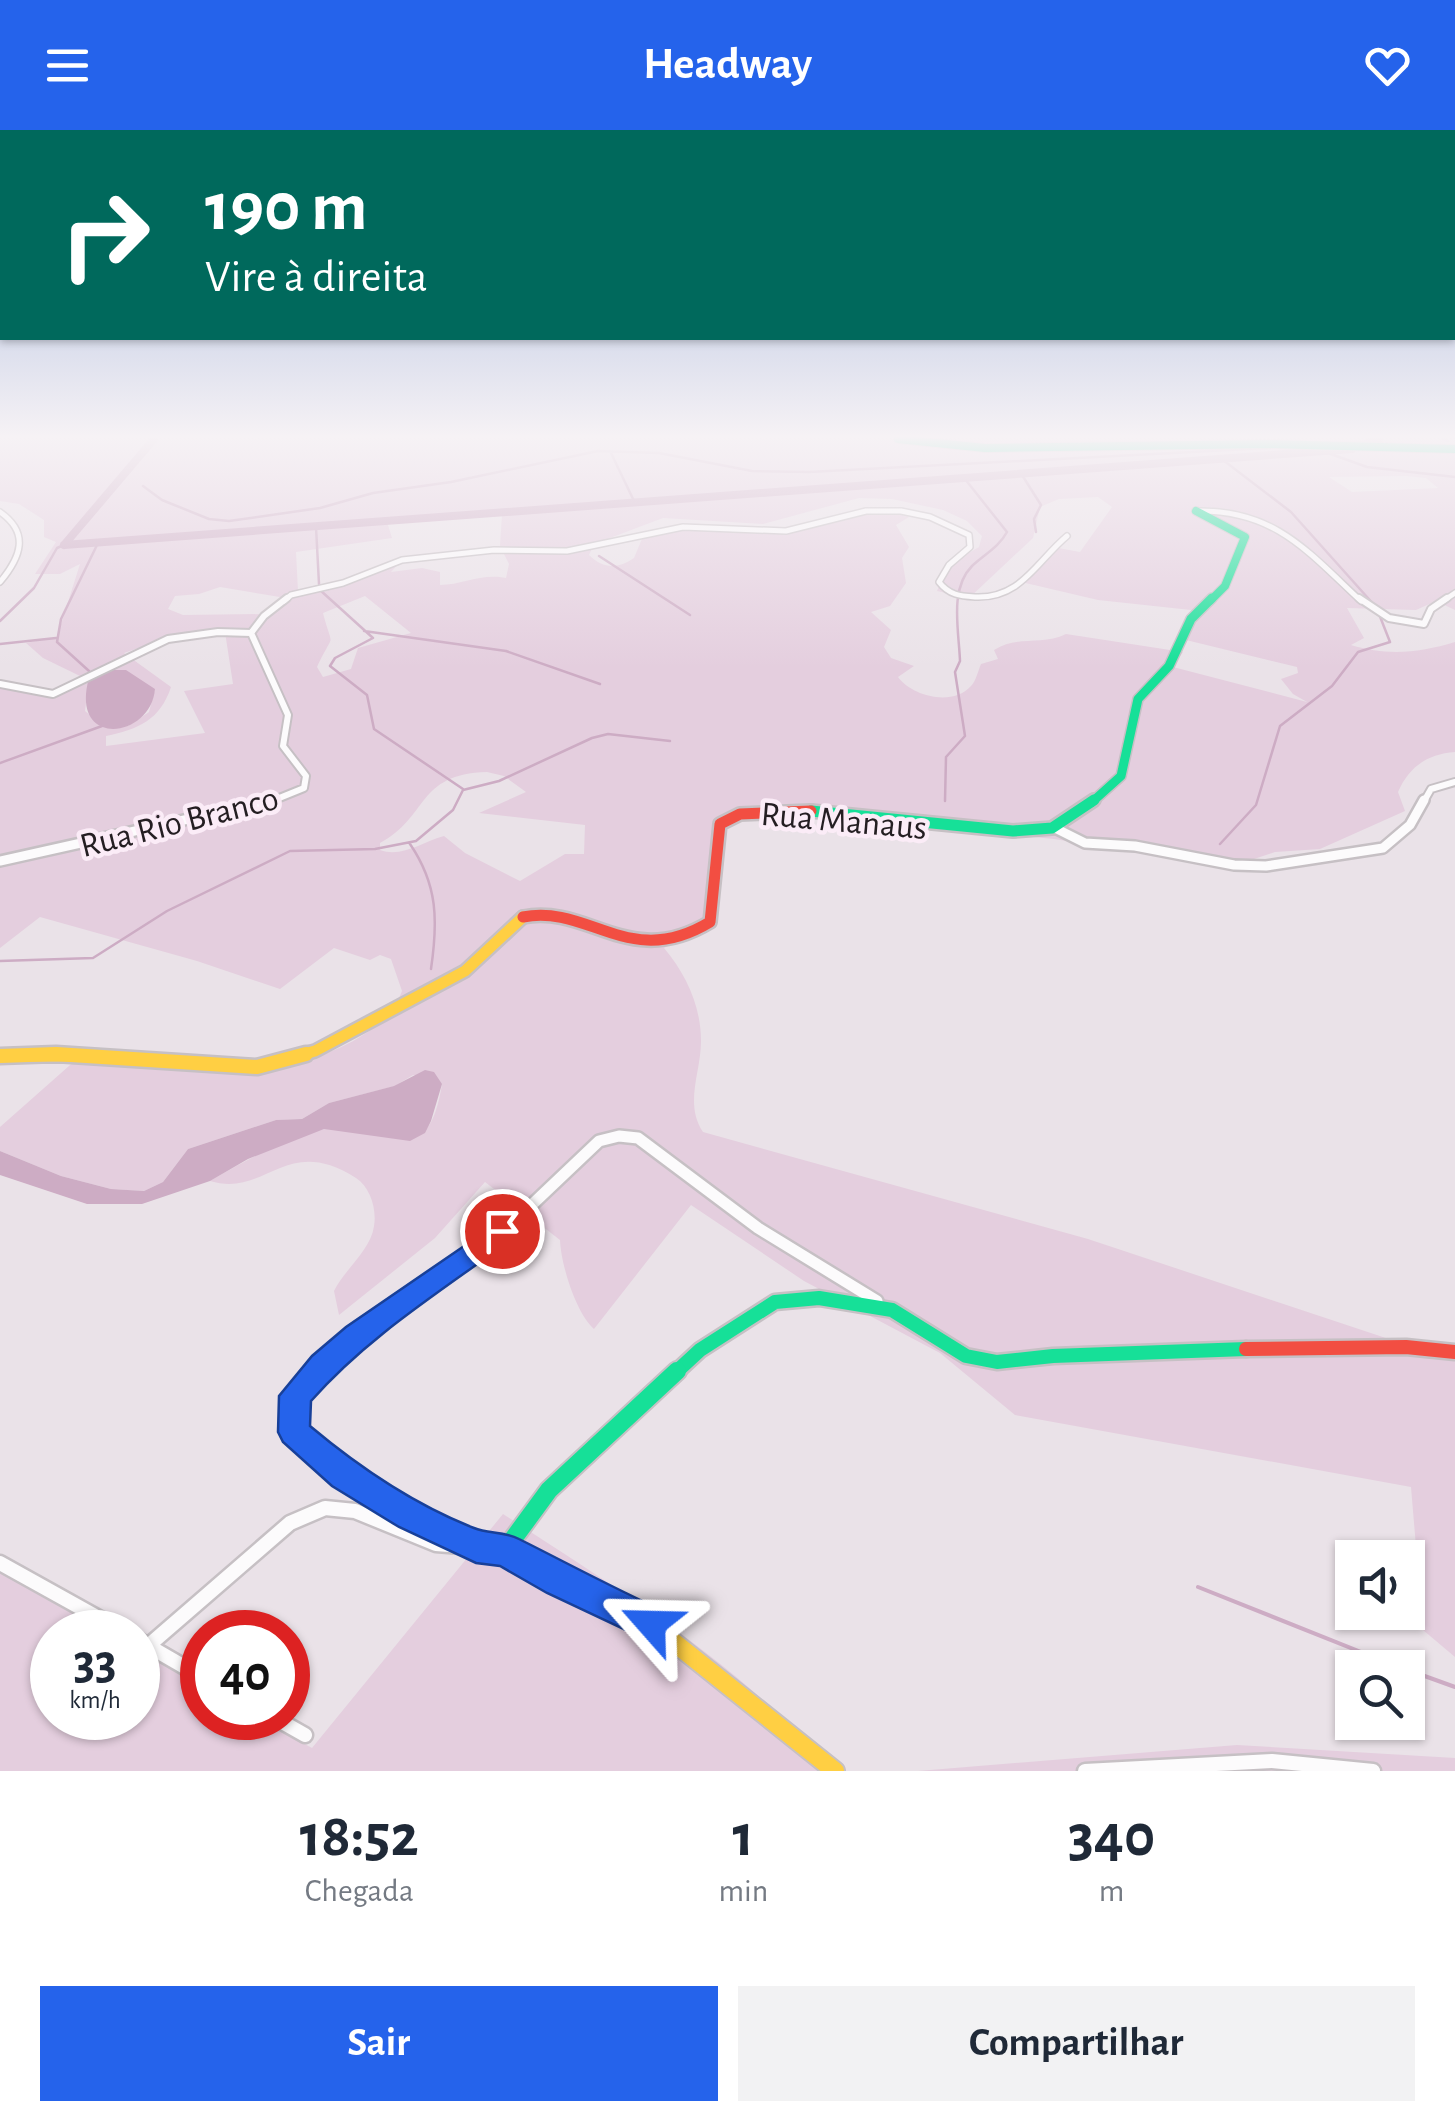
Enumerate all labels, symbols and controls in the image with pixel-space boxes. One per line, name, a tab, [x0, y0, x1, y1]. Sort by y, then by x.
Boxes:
icon: menu	[40, 38, 95, 93]
icon: heart	[1360, 38, 1415, 93]
text: Headway	[643, 42, 812, 87]
icon: right	[40, 170, 170, 300]
text: 190 m	[205, 173, 368, 243]
text: Vire à direita	[205, 255, 428, 300]
street label: Rua Rio Branco	[76, 781, 282, 864]
street label: Rua Manaus	[759, 797, 928, 846]
pin	[460, 1189, 545, 1274]
icon: arrive	[475, 1204, 530, 1259]
map controls	[1335, 1540, 1425, 1740]
button: sound	[1335, 1540, 1425, 1630]
position arrow	[599, 1572, 703, 1676]
speed limit sign: 40	[180, 1610, 310, 1740]
text: 33	[73, 1638, 117, 1688]
button: search	[1335, 1650, 1425, 1740]
text: km/h	[69, 1688, 121, 1713]
text: 18:52	[300, 1807, 419, 1867]
text: 1	[733, 1807, 754, 1867]
text: 340	[1068, 1807, 1155, 1867]
text: Chegada	[305, 1875, 414, 1907]
text: min	[718, 1875, 768, 1907]
text: m	[1099, 1875, 1124, 1907]
button: Sair	[40, 1986, 718, 2101]
button: Compartilhar	[738, 1986, 1415, 2101]

